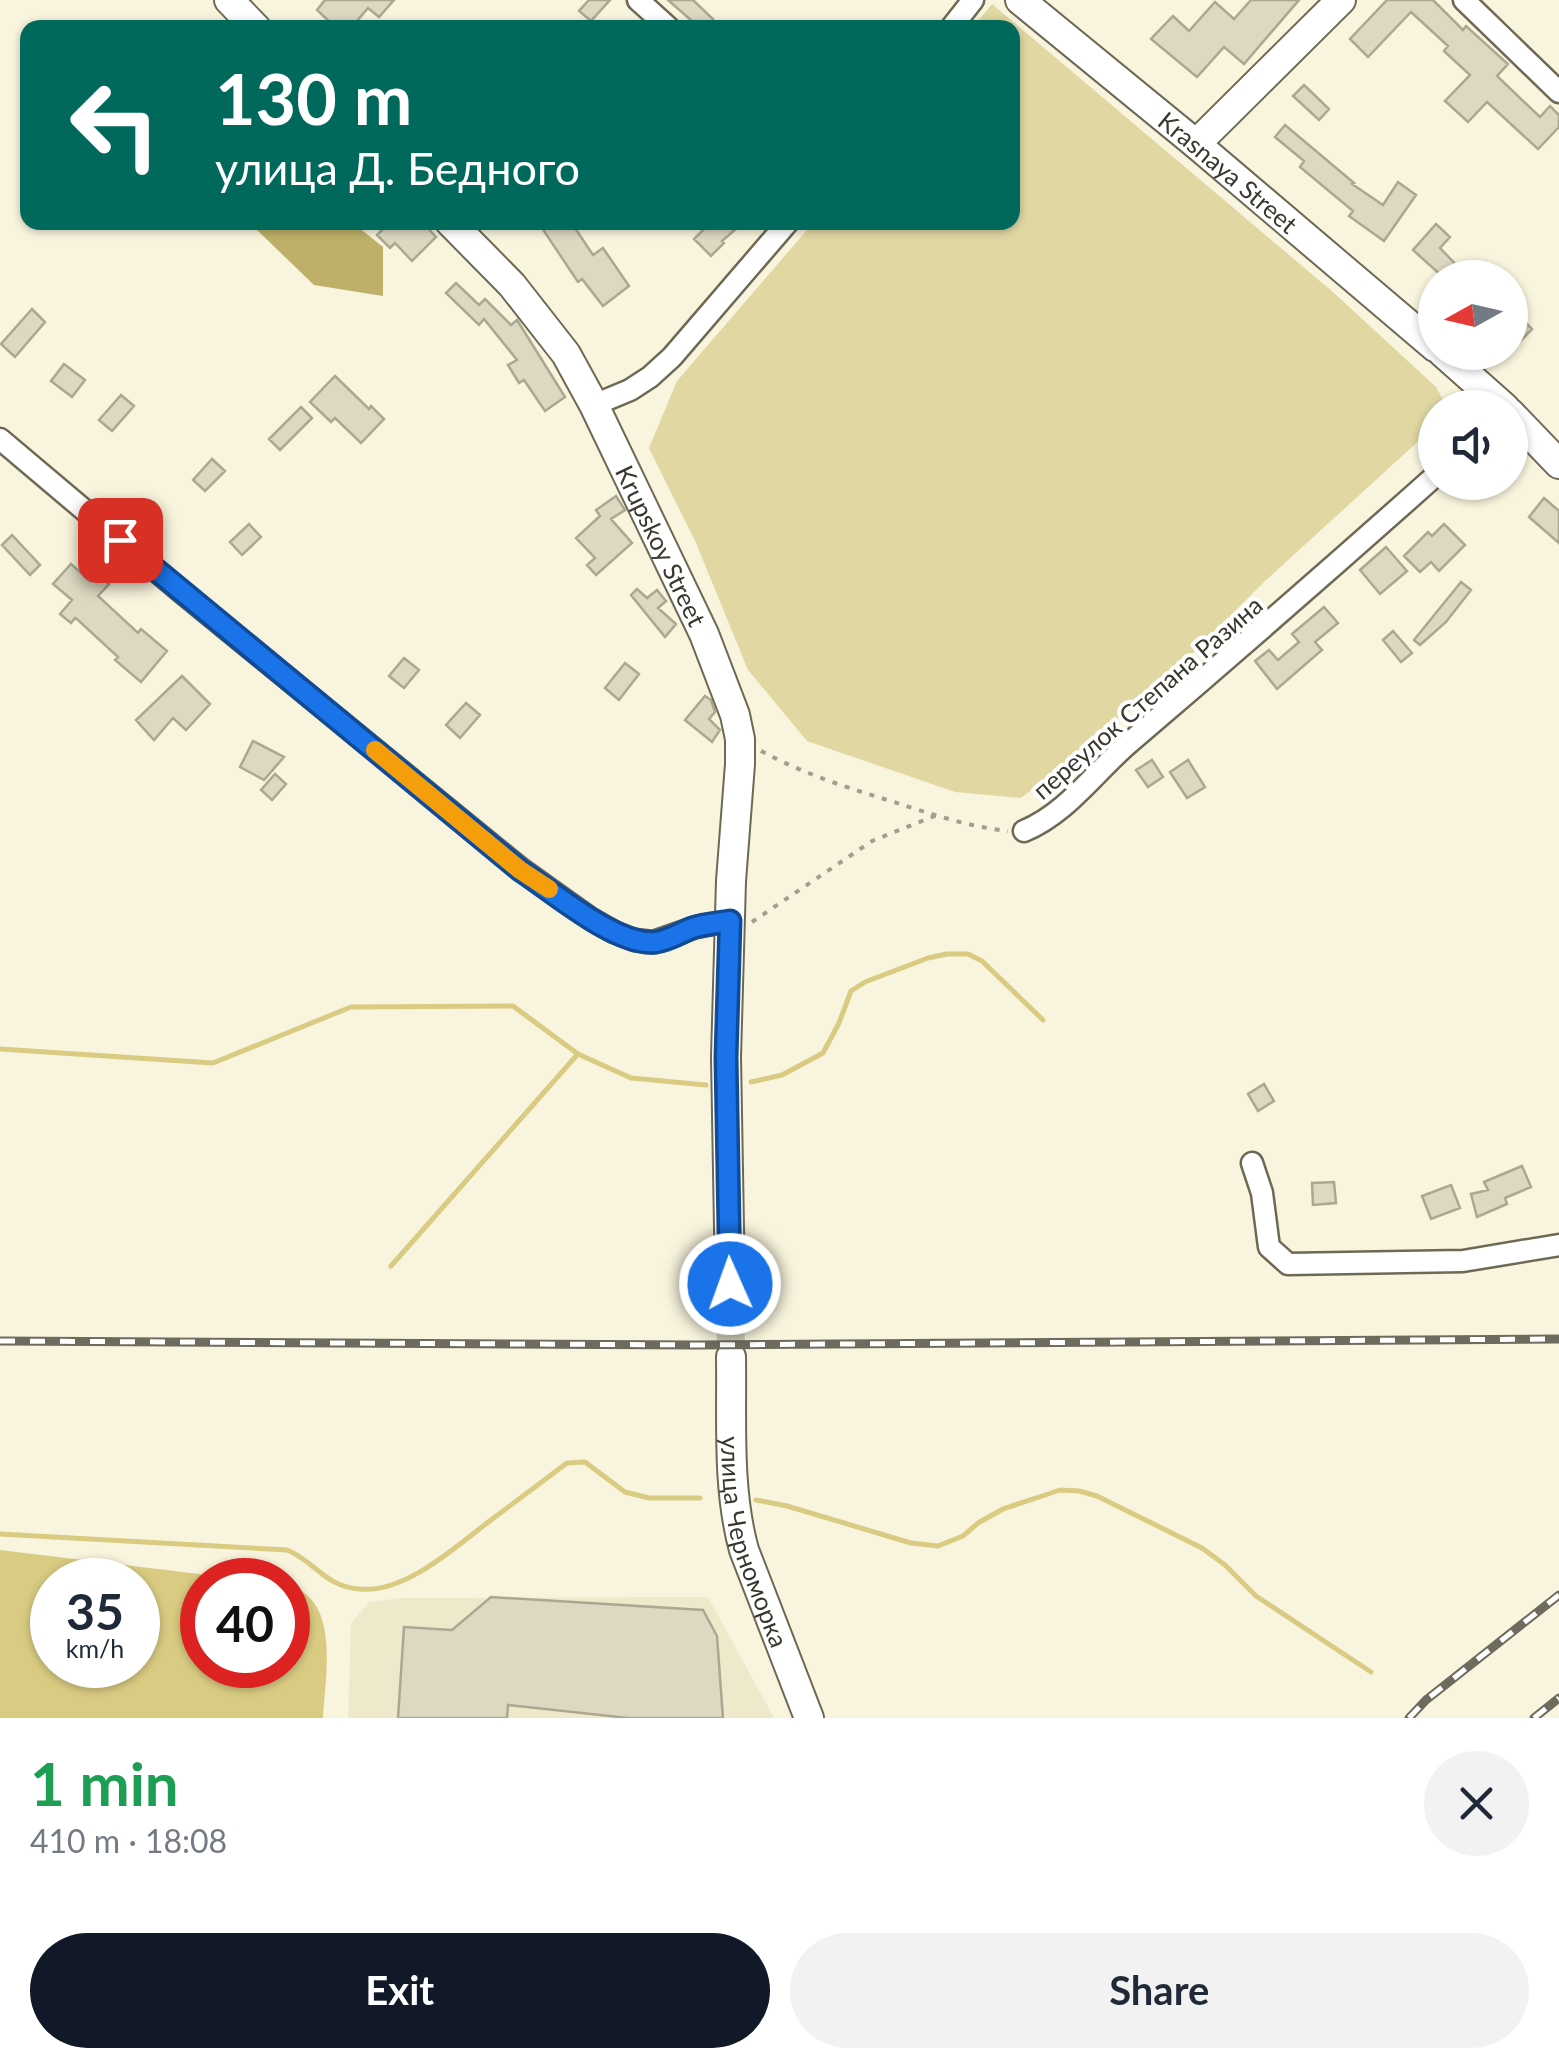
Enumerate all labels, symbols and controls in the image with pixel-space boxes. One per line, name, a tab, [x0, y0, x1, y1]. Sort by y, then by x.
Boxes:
text: 130 m	[215, 56, 412, 140]
icon: left	[50, 60, 180, 190]
street label: Krasnaya Street	[1153, 105, 1304, 239]
text: улица Д. Бедного	[215, 141, 580, 195]
north arrow	[1418, 260, 1528, 370]
map controls	[1418, 260, 1528, 500]
button: sound	[1418, 390, 1528, 500]
street label: Krupskoy Street	[610, 460, 713, 631]
pin	[78, 498, 163, 583]
icon: arrive	[93, 513, 148, 568]
street label: переулок Степана Разина	[1026, 589, 1268, 805]
position arrow	[678, 1232, 782, 1336]
street label: улица Черноморка	[716, 1436, 795, 1651]
speed limit sign: 40	[180, 1558, 310, 1688]
text: 35	[66, 1581, 124, 1641]
text: km/h	[66, 1633, 124, 1663]
text: 1 min	[30, 1747, 179, 1819]
button: close	[1424, 1751, 1529, 1856]
text: 410 m · 18:08	[30, 1821, 227, 1860]
button: Exit	[30, 1933, 770, 2048]
button: Share	[790, 1933, 1529, 2048]

